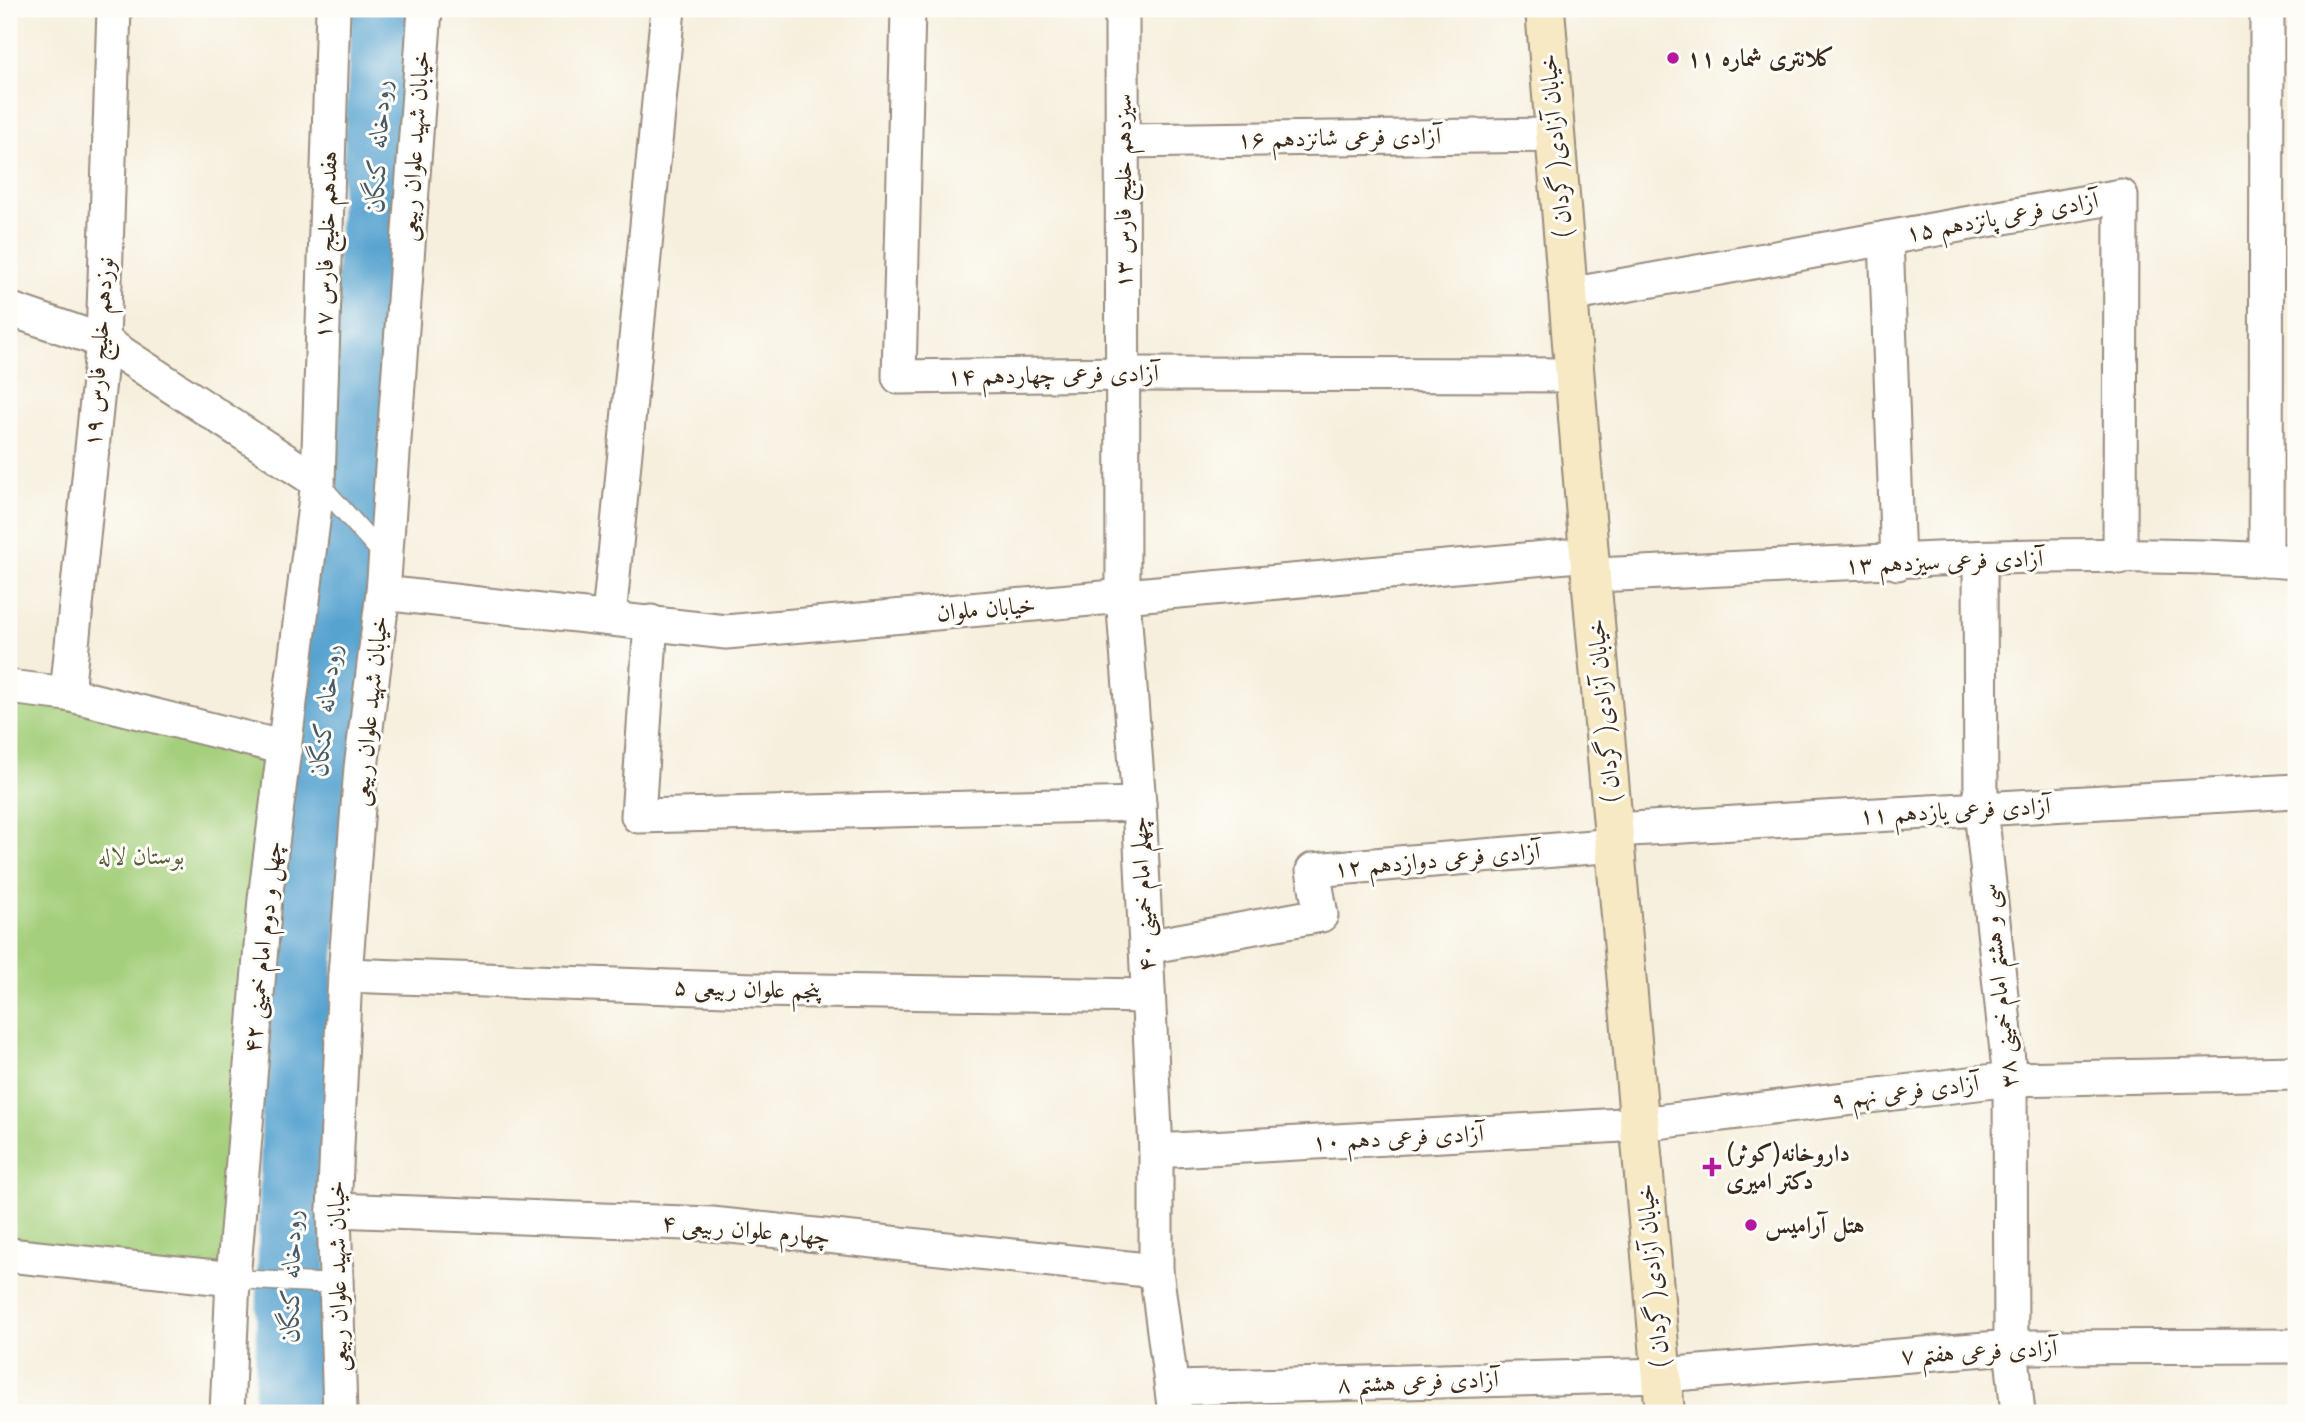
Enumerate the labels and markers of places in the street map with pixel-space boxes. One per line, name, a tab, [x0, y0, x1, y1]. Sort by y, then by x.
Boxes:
place label: کلانتری شماره ۱۱	[1687, 42, 1835, 75]
marker: کلانتری شماره ۱۱	[1665, 50, 1681, 66]
place label: داروخانه(کوثر) دکتر امیری	[1726, 1137, 1850, 1198]
marker: داروخانه(کوثر) دکتر امیری	[1704, 1159, 1720, 1175]
place label: هتل آرامیس	[1765, 1209, 1865, 1242]
marker: هتل آرامیس	[1743, 1217, 1759, 1233]

